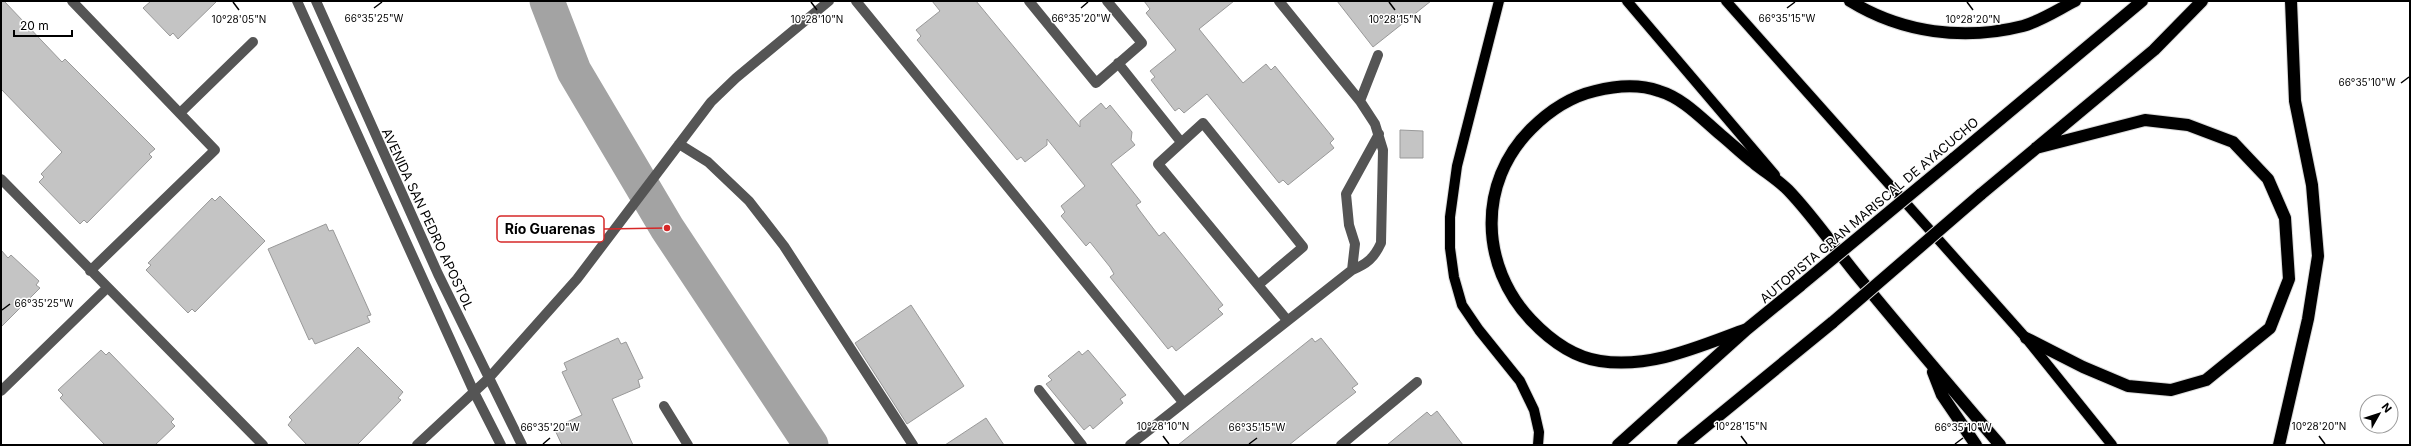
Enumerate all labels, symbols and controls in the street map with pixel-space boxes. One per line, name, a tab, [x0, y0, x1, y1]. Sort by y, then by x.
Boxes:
scale bar	[14, 12, 72, 38]
text: 66°35'25"W	[345, 12, 404, 24]
text: 66°35'20"W	[1051, 12, 1111, 24]
text: 66°35'15"W	[1759, 12, 1816, 24]
text: 10°28'05"N	[212, 13, 266, 25]
text: 10°28'10"N	[791, 13, 843, 25]
text: 10°28'15"N	[1369, 13, 1421, 25]
text: 10°28'20"N	[1946, 13, 2000, 25]
text: 20 m	[20, 18, 49, 33]
text: 66°35'10"W	[2338, 76, 2396, 88]
street label: AUTOPISTA GRAN MARISCAL DE AYACUCHO	[1756, 114, 1982, 306]
street label: AVENIDA SAN PEDRO APOSTOL	[379, 126, 477, 312]
callout: Río Guarenas	[497, 216, 604, 242]
text: Río Guarenas	[505, 220, 595, 237]
text: 66°35'25"W	[15, 297, 74, 309]
north arrow	[2359, 394, 2399, 434]
text: N	[2379, 400, 2395, 415]
text: 10°28'10"N	[1137, 420, 1189, 432]
text: 10°28'15"N	[1715, 420, 1767, 432]
text: 10°28'20"N	[2292, 420, 2346, 432]
text: 66°35'20"W	[520, 421, 580, 433]
text: 66°35'15"W	[1229, 421, 1286, 433]
text: 66°35'10"W	[1934, 421, 1992, 433]

